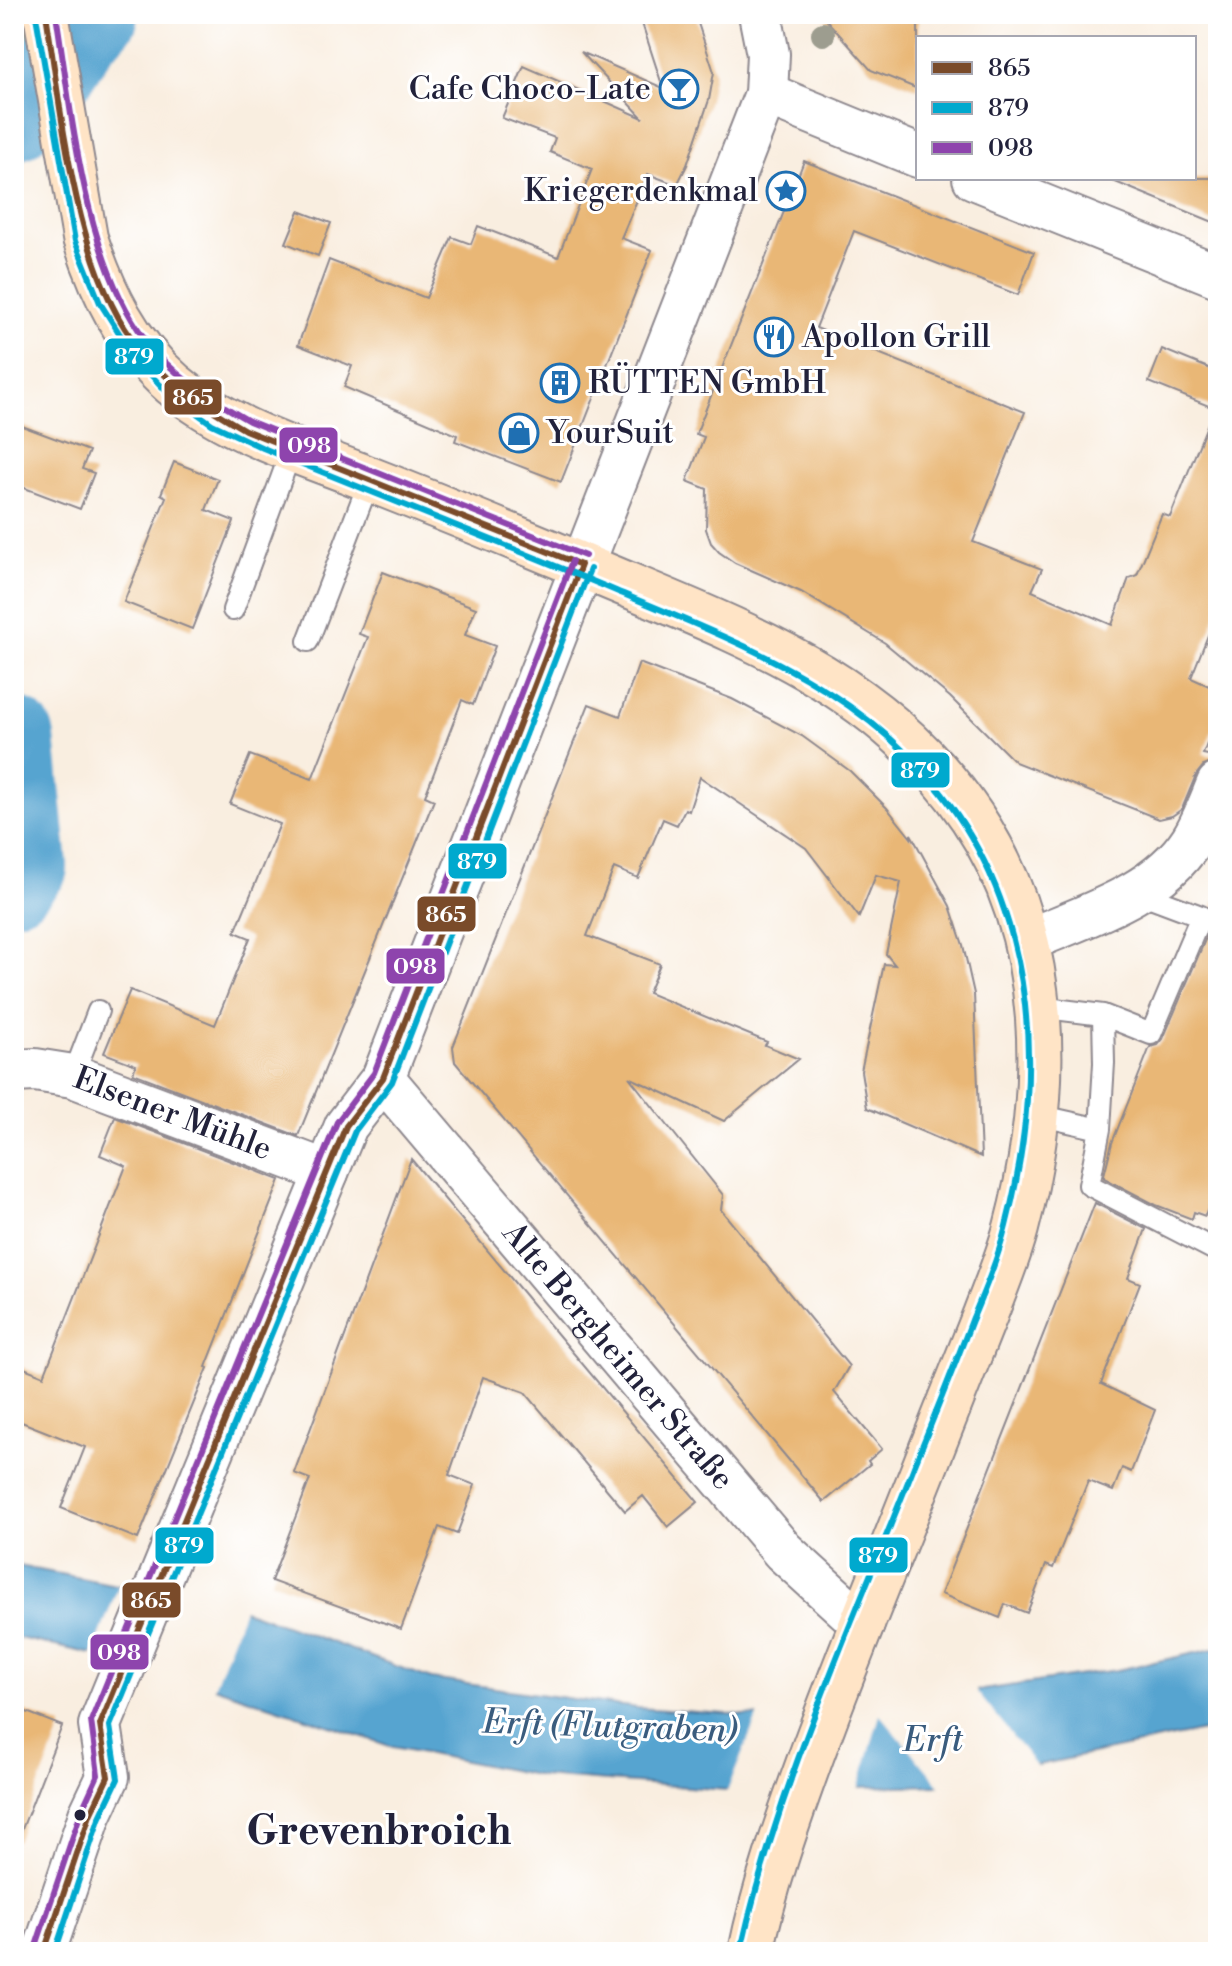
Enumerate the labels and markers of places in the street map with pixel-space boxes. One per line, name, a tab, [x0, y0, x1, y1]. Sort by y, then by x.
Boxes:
bar icon: Cafe Choco-Late	[658, 68, 700, 110]
place label: Cafe Choco-Late	[409, 69, 651, 109]
place icon: Kriegerdenkmal	[765, 170, 807, 212]
place label: Kriegerdenkmal	[524, 171, 759, 211]
restaurant icon: Apollon Grill	[753, 316, 795, 358]
place label: Apollon Grill	[801, 317, 991, 357]
building icon: RÜTTEN GmbH	[539, 362, 581, 404]
place label: RÜTTEN GmbH	[588, 362, 827, 403]
shop icon: YourSuit	[498, 412, 540, 454]
place label: YourSuit	[545, 413, 674, 453]
unlabelled marker	[72, 1807, 88, 1823]

